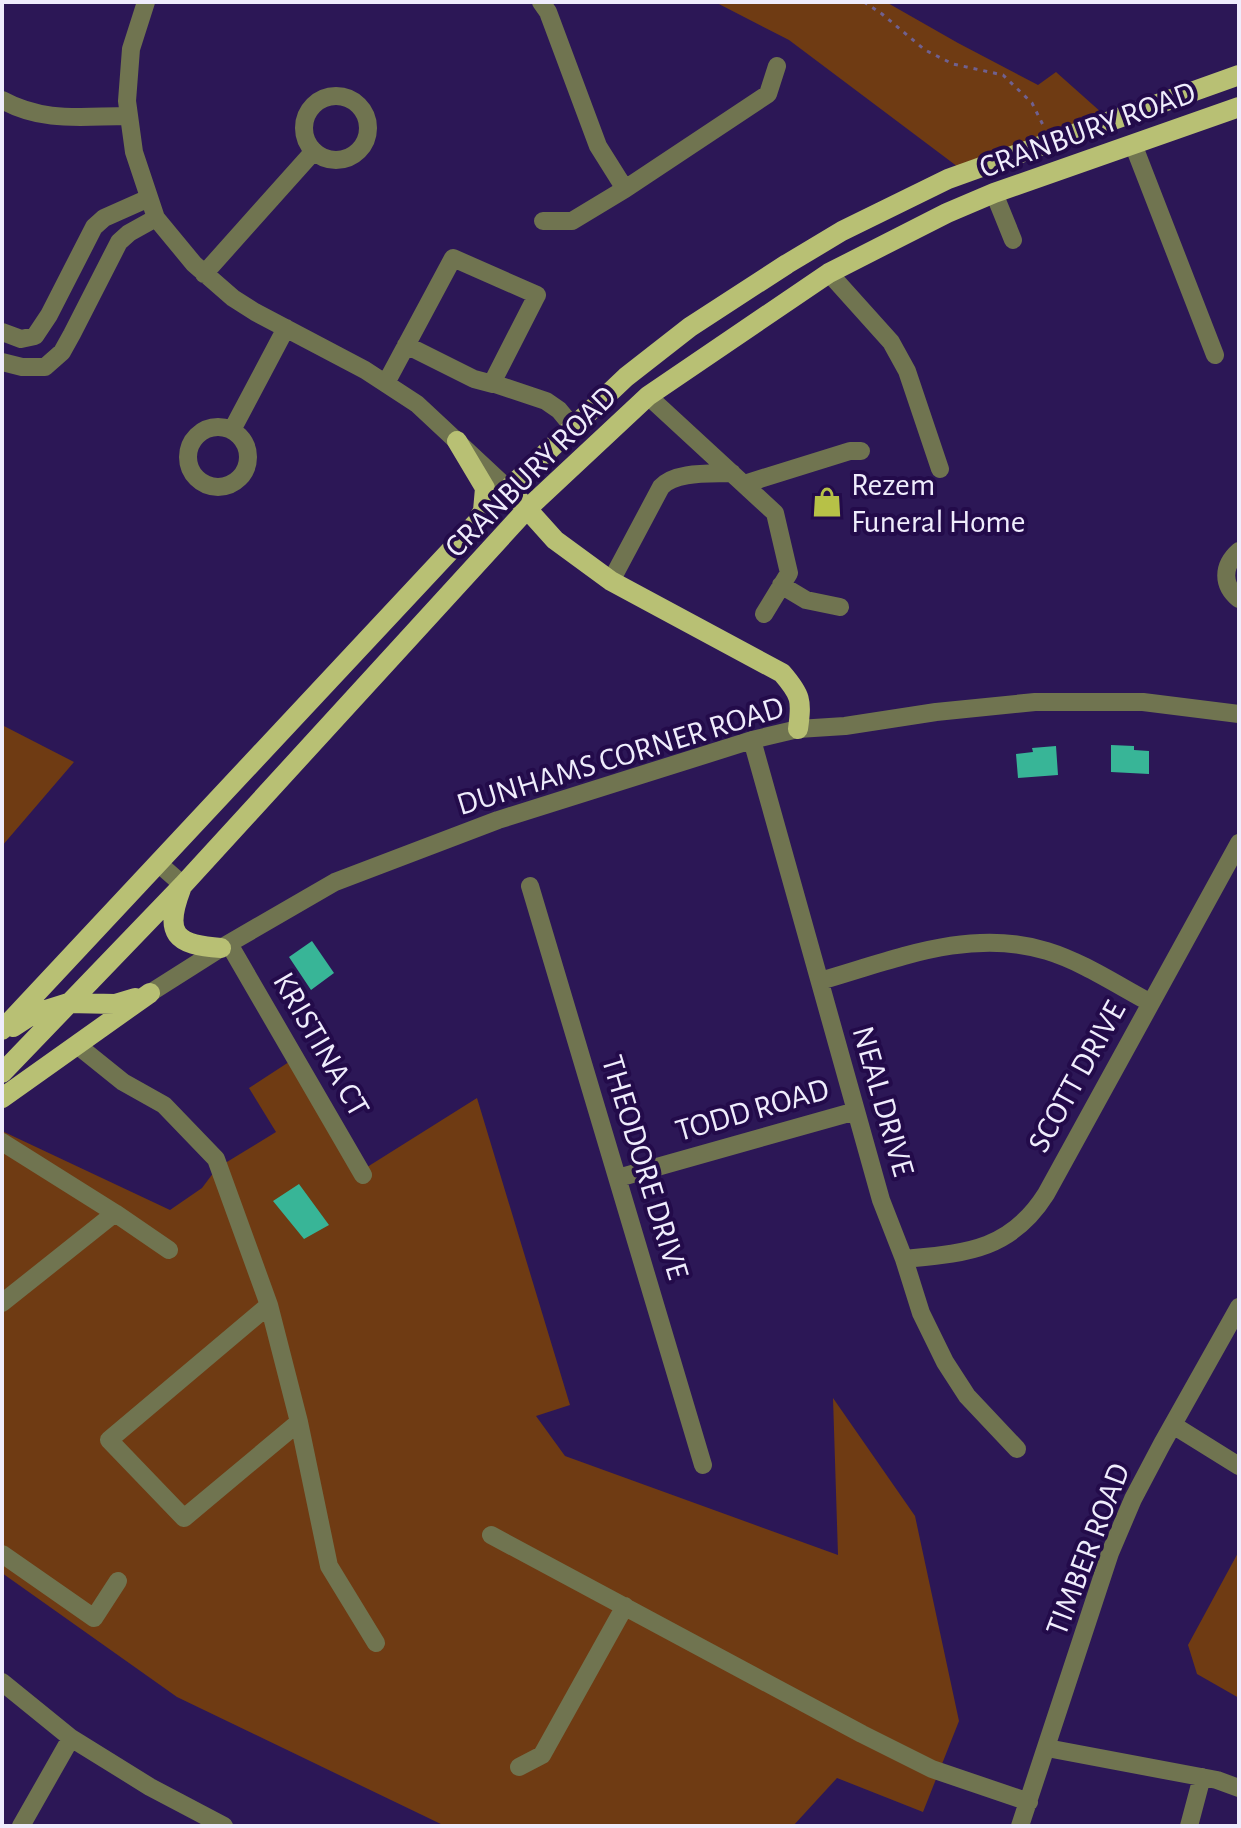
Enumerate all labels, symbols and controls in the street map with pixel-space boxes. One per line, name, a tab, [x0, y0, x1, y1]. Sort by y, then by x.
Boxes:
street label: CRANBURY ROAD	[975, 76, 1200, 184]
street label: CRANBURY ROAD	[439, 380, 622, 563]
place label: Rezem Funeral Home	[851, 469, 1026, 538]
shop icon: Rezem Funeral Home	[810, 485, 844, 519]
street label: DUNHAMS CORNER ROAD	[453, 691, 788, 821]
street label: KRISTINA CT	[267, 967, 375, 1122]
street label: SCOTT DRIVE	[1022, 996, 1131, 1157]
street label: NEAL DRIVE	[846, 1023, 920, 1180]
street label: THEODORE DRIVE	[596, 1052, 694, 1283]
street label: TODD ROAD	[672, 1073, 833, 1147]
street label: TIMBER ROAD	[1040, 1459, 1135, 1640]

